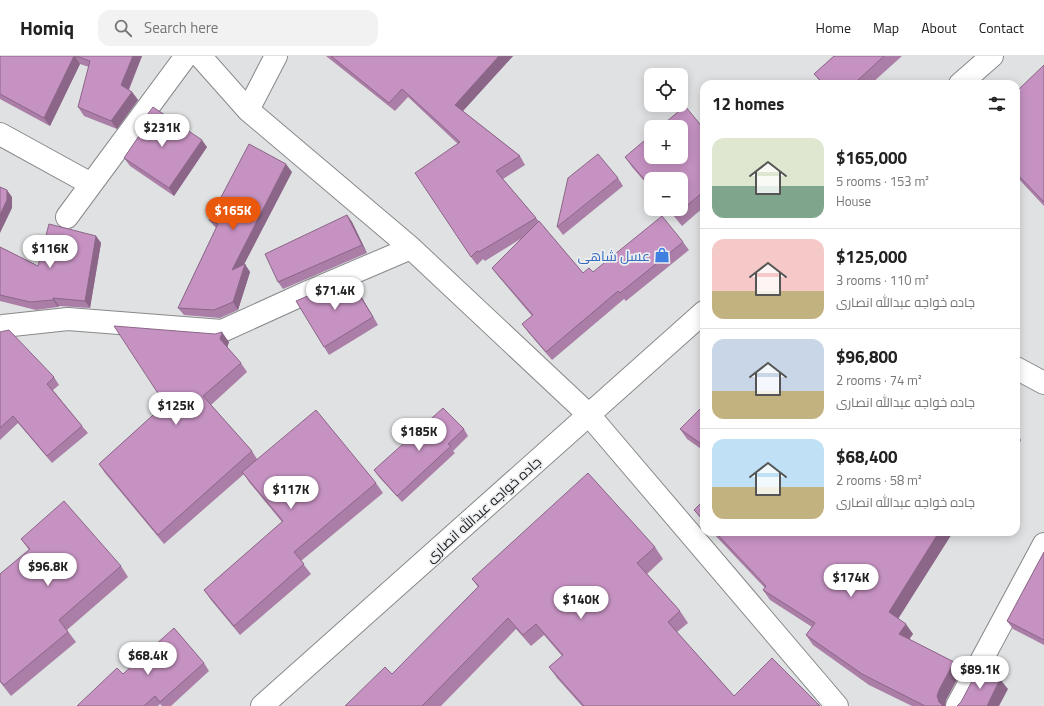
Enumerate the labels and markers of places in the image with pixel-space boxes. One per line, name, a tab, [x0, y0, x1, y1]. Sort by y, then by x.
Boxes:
pin: $231K	[134, 114, 190, 148]
pin: $165K	[205, 197, 261, 231]
pin: $116K	[22, 235, 78, 269]
place label: عسل شاهی	[578, 245, 650, 266]
shop icon: عسل شاهی	[653, 246, 671, 264]
pin: $71.4K	[302, 277, 368, 311]
pin: $125K	[148, 392, 204, 426]
pin: $185K	[391, 418, 447, 452]
pin: $117K	[263, 476, 319, 510]
pin: $96.8K	[15, 553, 81, 587]
pin: $174K	[823, 564, 879, 598]
pin: $140K	[553, 586, 609, 620]
pin: $68.4K	[115, 642, 181, 676]
pin: $89.1K	[947, 656, 1013, 690]

